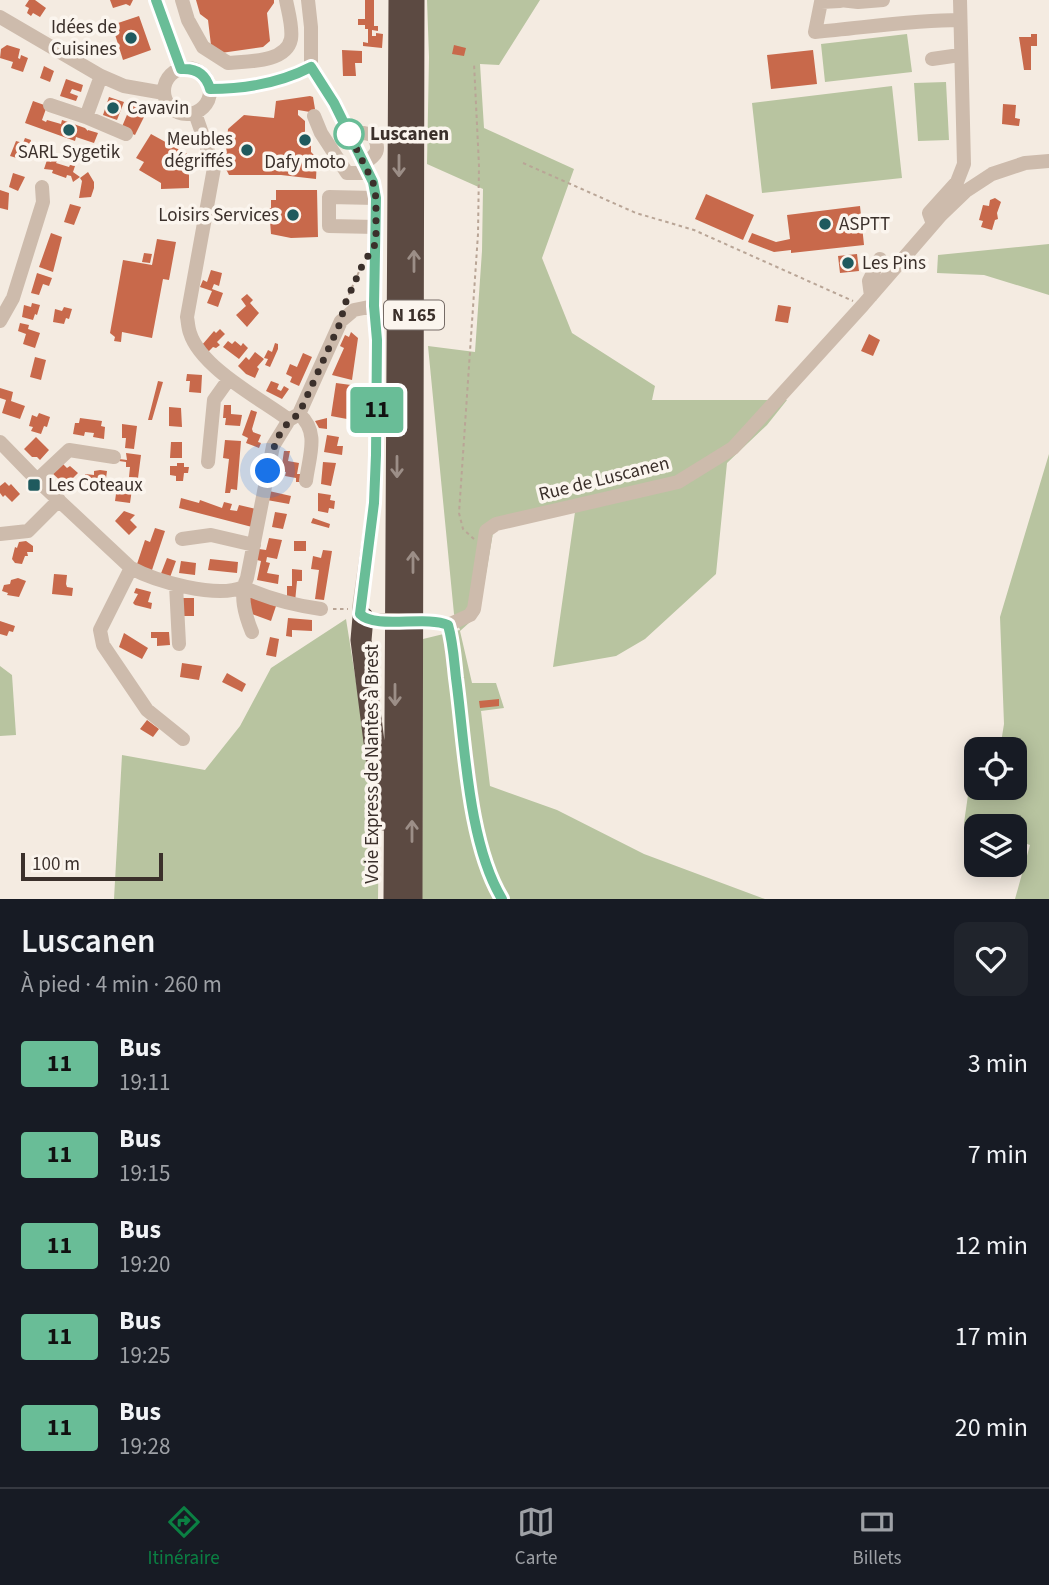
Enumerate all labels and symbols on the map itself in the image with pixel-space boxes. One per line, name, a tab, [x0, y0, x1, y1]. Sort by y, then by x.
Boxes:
place label: Idées de Cuisines	[51, 14, 117, 63]
marker: Idées de Cuisines	[123, 30, 139, 46]
place label: Cavavin	[127, 95, 189, 122]
marker: Cavavin	[105, 100, 121, 116]
marker: Luscanen	[334, 119, 364, 149]
place label: Luscanen	[370, 121, 449, 148]
marker: SARL Sygetik	[61, 122, 77, 138]
place label: Meubles dégriffés	[164, 126, 233, 175]
marker: Dafy moto	[297, 132, 313, 148]
place label: SARL Sygetik	[18, 139, 121, 166]
marker: Meubles dégriffés	[239, 142, 255, 158]
place label: Dafy moto	[264, 149, 346, 176]
one-way arrow	[392, 154, 406, 177]
place label: Loisirs Services	[158, 202, 279, 229]
marker: Loisirs Services	[285, 207, 301, 223]
place label: ASPTT	[839, 211, 890, 238]
marker: ASPTT	[817, 216, 833, 232]
one-way arrow	[408, 250, 421, 273]
place label: Les Pins	[862, 250, 926, 277]
marker: Les Pins	[840, 255, 856, 271]
road number: N 165	[384, 300, 444, 330]
line badge: 11	[346, 387, 408, 433]
street label: Rue de Luscanen	[536, 450, 672, 508]
your location	[250, 453, 285, 488]
one-way arrow	[390, 455, 404, 478]
place label: Les Coteaux	[48, 472, 143, 499]
marker: Les Coteaux	[26, 477, 42, 493]
one-way arrow	[406, 551, 420, 574]
street label: Voie Express de Nantes à Brest	[359, 644, 386, 884]
one-way arrow	[389, 683, 402, 706]
one-way arrow	[405, 820, 419, 843]
scale bar	[21, 850, 163, 882]

